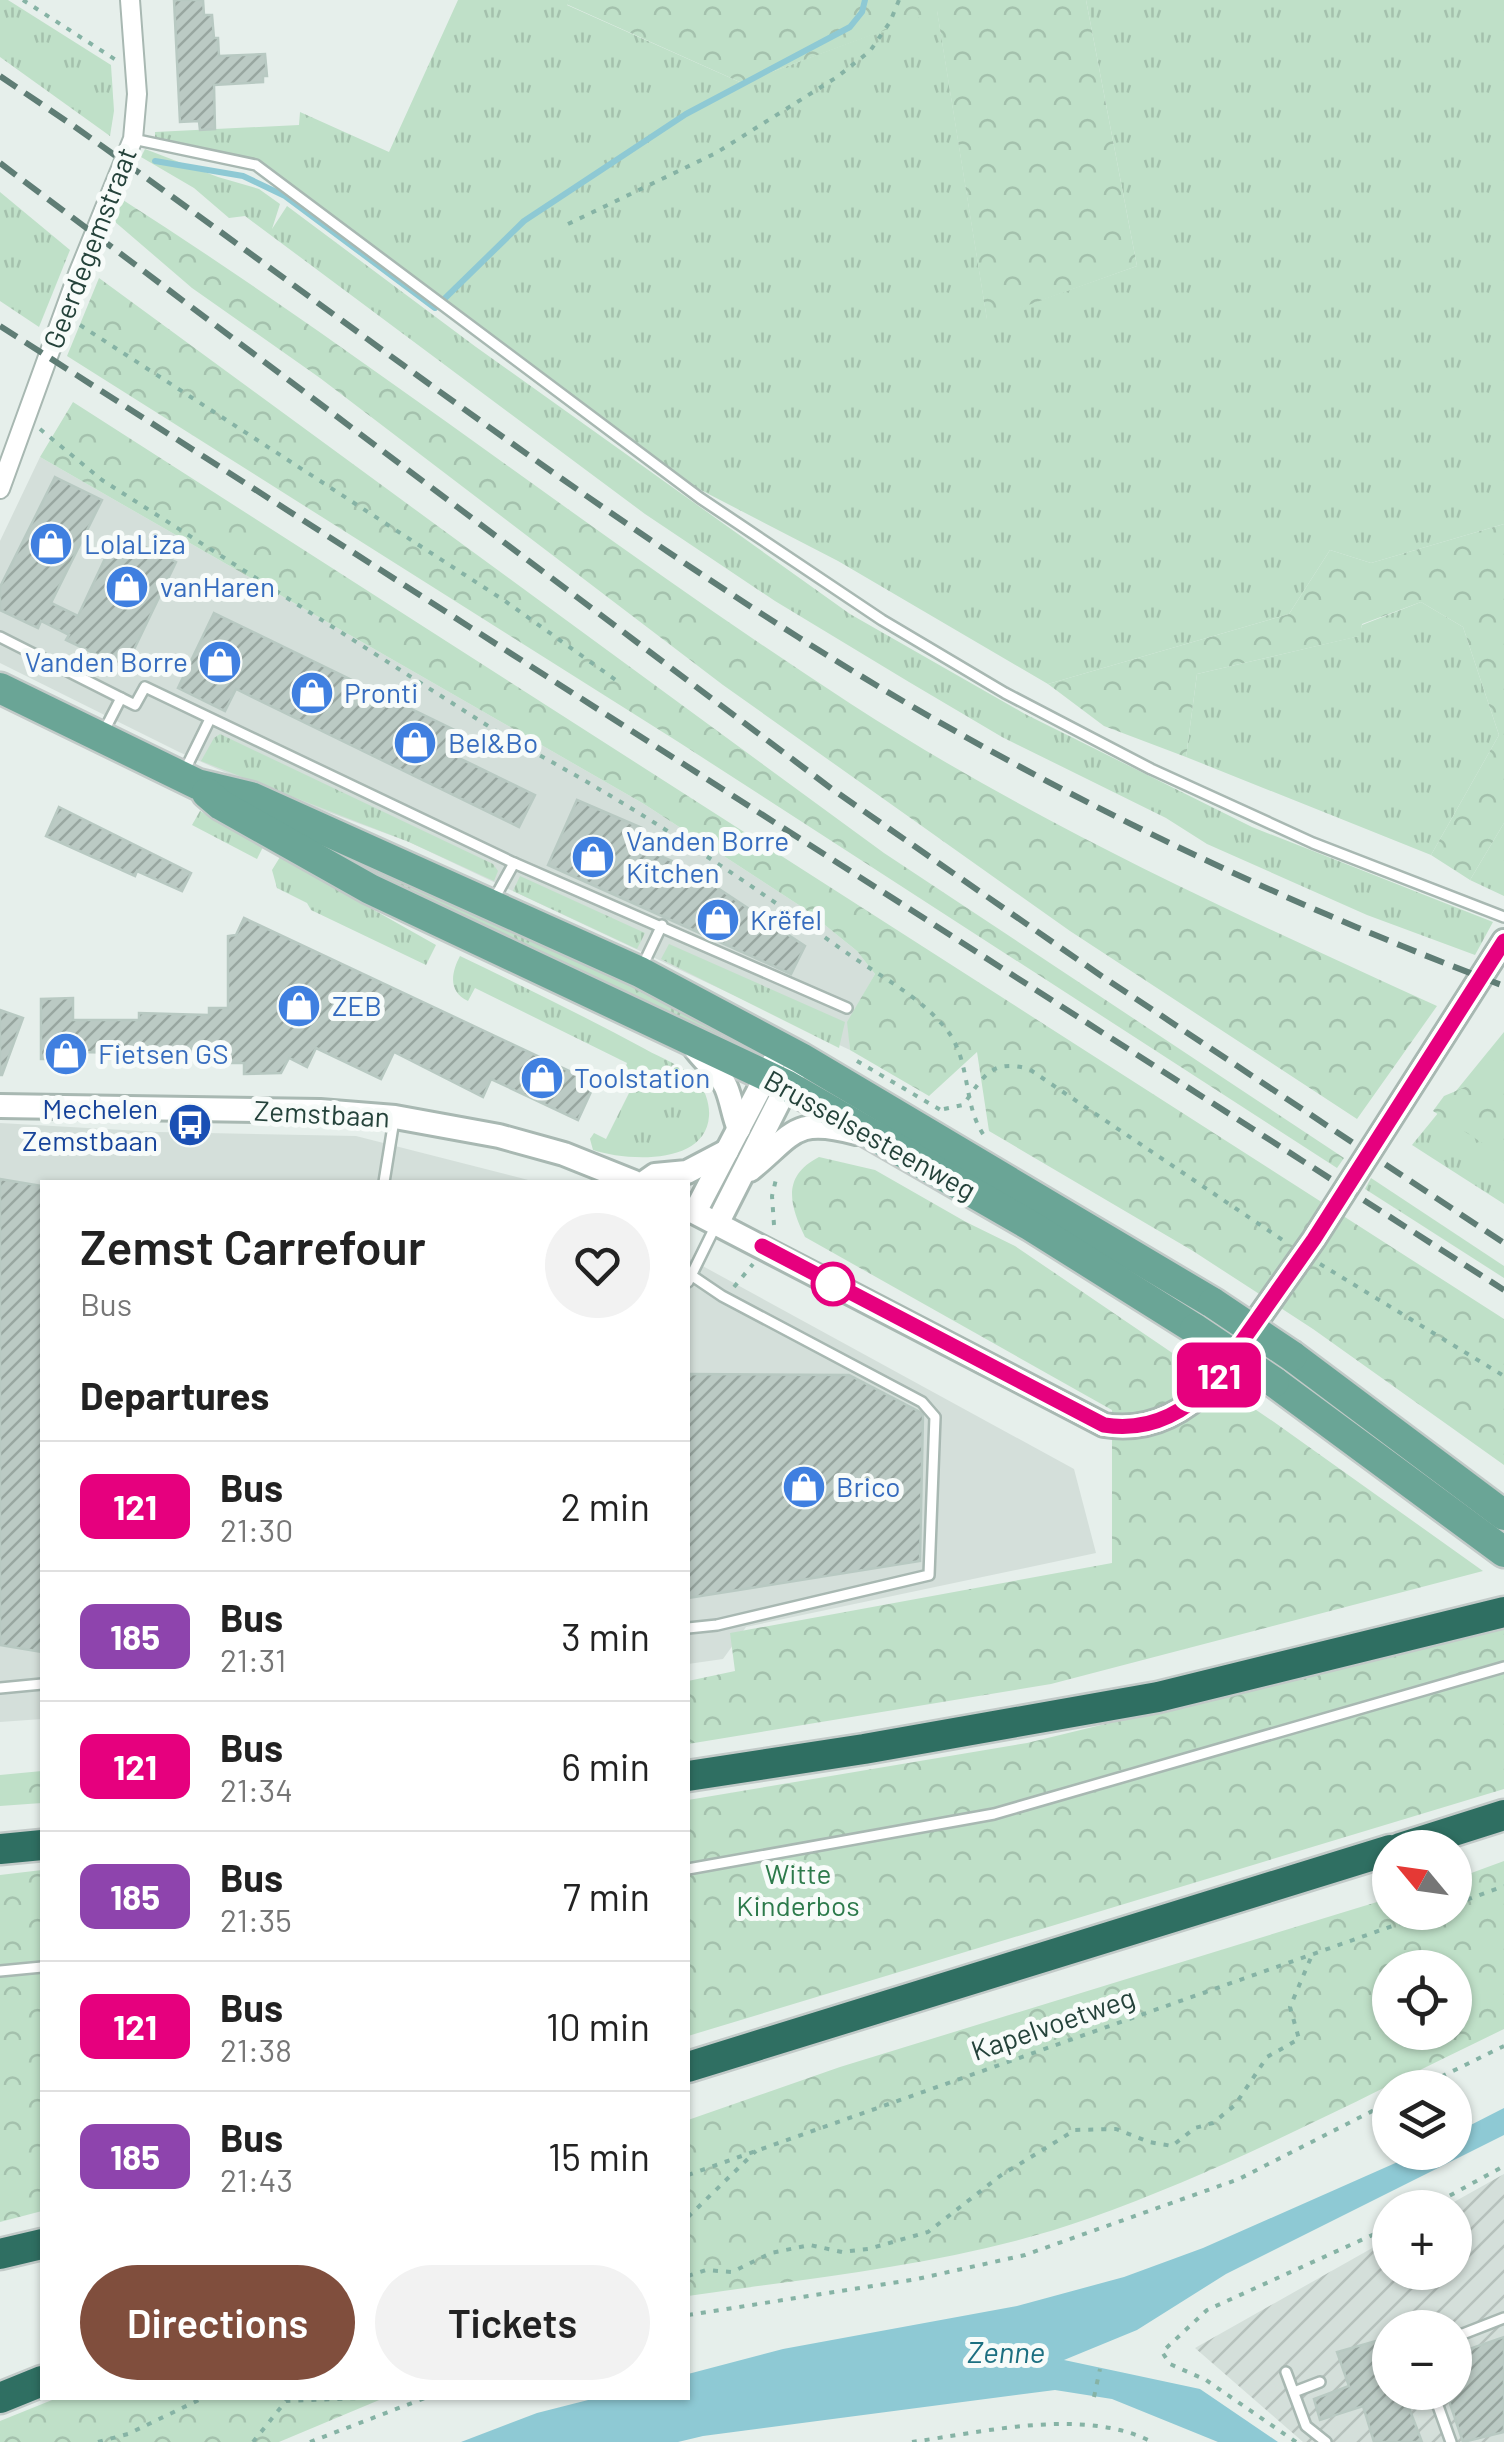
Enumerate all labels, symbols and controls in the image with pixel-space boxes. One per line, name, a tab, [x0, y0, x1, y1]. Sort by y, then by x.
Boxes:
street label: Geerdegemstraat	[35, 142, 143, 353]
shop icon: LolaLiza	[28, 521, 74, 567]
place label: LolaLiza	[84, 526, 186, 560]
shop icon: vanHaren	[104, 564, 150, 610]
place label: vanHaren	[160, 569, 275, 603]
shop icon: Vanden Borre	[197, 639, 243, 685]
place label: Vanden Borre	[25, 644, 188, 678]
shop icon: Pronti	[289, 670, 335, 716]
place label: Pronti	[344, 675, 418, 709]
shop icon: Bel&Bo	[392, 720, 438, 766]
place label: Bel&Bo	[448, 725, 538, 759]
place label: Vanden Borre Kitchen	[626, 823, 789, 889]
shop icon: Vanden Borre Kitchen	[570, 834, 616, 880]
shop icon: Krëfel	[695, 897, 741, 943]
place label: Krëfel	[750, 902, 822, 936]
shop icon: ZEB	[276, 983, 322, 1029]
place label: ZEB	[332, 988, 382, 1022]
shop icon: Fietsen GS	[43, 1031, 89, 1077]
place label: Fietsen GS	[98, 1036, 229, 1070]
shop icon: Toolstation	[519, 1055, 565, 1101]
place label: Toolstation	[574, 1060, 710, 1094]
street label: Brusselsesteenweg	[759, 1062, 982, 1206]
place label: Mechelen Zemstbaan	[22, 1091, 158, 1157]
street label: Zemstbaan	[253, 1092, 391, 1134]
bus stop icon: Mechelen Zemstbaan	[167, 1102, 213, 1148]
button: heart	[545, 1213, 650, 1318]
text: Zemst Carrefour	[80, 1217, 426, 1275]
unlabelled marker	[812, 1263, 854, 1305]
text: Bus	[80, 1284, 132, 1322]
line badge: 121	[1162, 1342, 1276, 1408]
text: 121	[1197, 1354, 1241, 1396]
text: Departures	[80, 1372, 269, 1418]
text: Bus	[220, 1464, 283, 1510]
shop icon: Brico	[781, 1464, 827, 1510]
place label: Brico	[836, 1469, 901, 1503]
text: 2 min	[560, 1483, 650, 1529]
text: 121	[113, 1485, 157, 1527]
text: 21:30	[220, 1510, 293, 1548]
text: Bus	[220, 1594, 283, 1640]
text: 3 min	[561, 1613, 650, 1659]
text: 185	[110, 1615, 160, 1657]
text: 21:31	[220, 1640, 286, 1678]
text: Bus	[220, 1724, 283, 1770]
text: 6 min	[561, 1743, 650, 1789]
text: 121	[113, 1745, 157, 1787]
text: 21:34	[220, 1770, 293, 1808]
north arrow	[1372, 1830, 1472, 1930]
map controls	[1372, 1830, 1472, 2410]
text: Bus	[220, 1854, 283, 1900]
park label: Witte Kinderbos	[736, 1856, 860, 1922]
text: 7 min	[563, 1873, 650, 1919]
text: 185	[110, 1875, 160, 1917]
text: 21:35	[220, 1900, 292, 1938]
button: locate	[1372, 1950, 1472, 2050]
street label: Kapelvoetweg	[966, 1979, 1139, 2067]
text: Bus	[220, 1984, 283, 2030]
text: 10 min	[546, 2003, 650, 2049]
text: 121	[113, 2005, 157, 2047]
text: 21:38	[220, 2030, 292, 2068]
button: layers	[1372, 2070, 1472, 2170]
text: Bus	[220, 2114, 283, 2160]
text: 15 min	[548, 2133, 650, 2179]
text: 185	[110, 2135, 160, 2177]
text: 21:43	[220, 2160, 293, 2198]
button: +	[1372, 2190, 1472, 2290]
button: Directions	[80, 2265, 355, 2380]
button: Tickets	[375, 2265, 650, 2380]
button: −	[1372, 2310, 1472, 2410]
water label: Zenne	[967, 2333, 1045, 2369]

